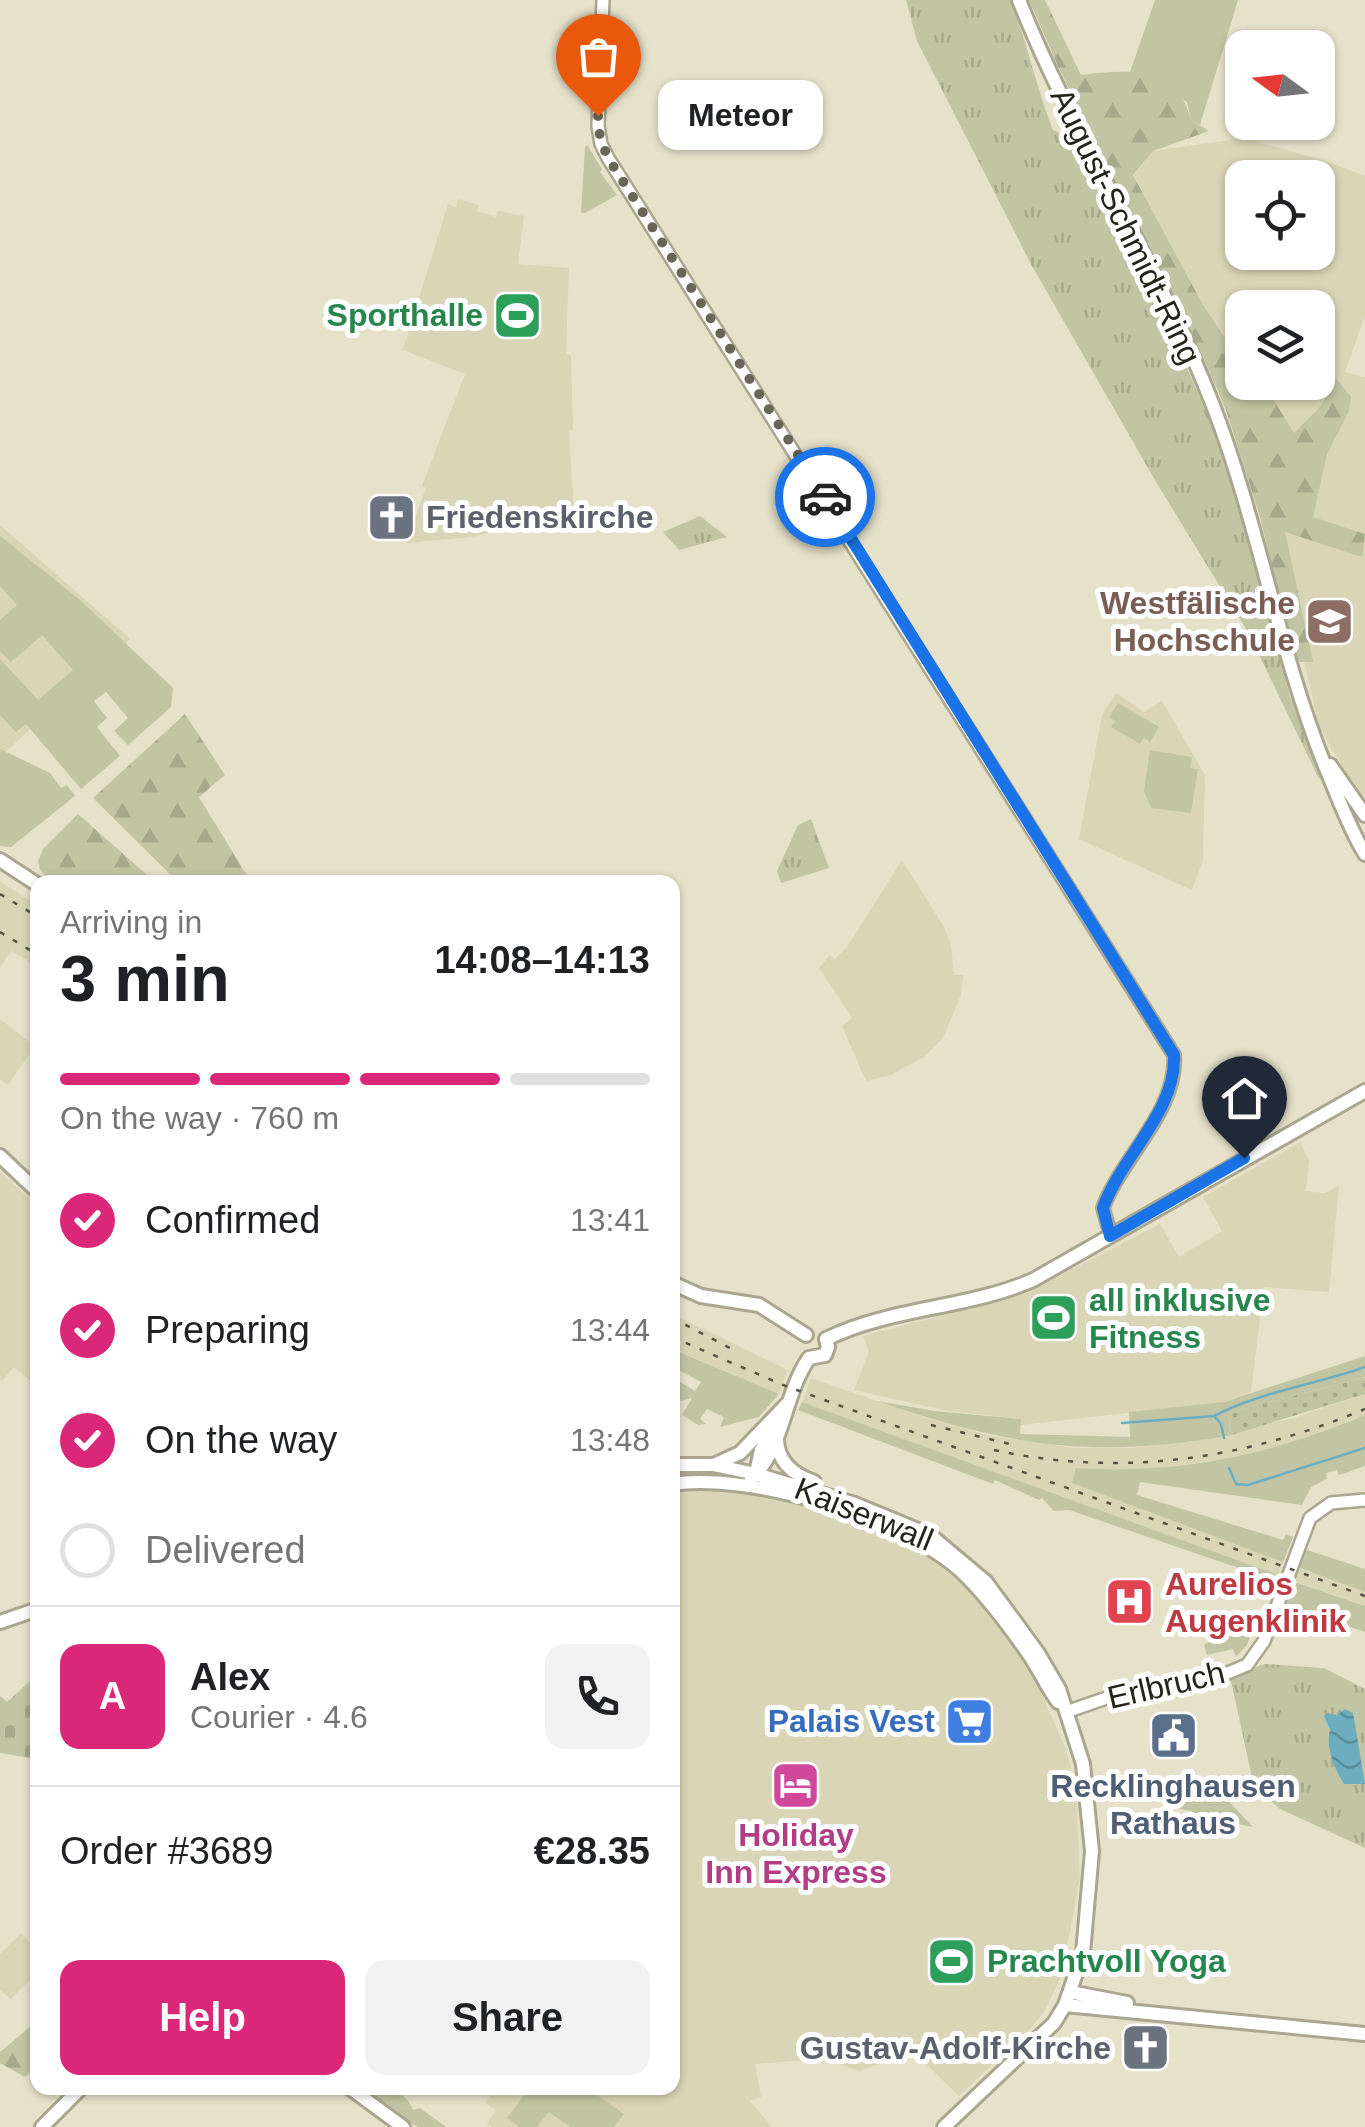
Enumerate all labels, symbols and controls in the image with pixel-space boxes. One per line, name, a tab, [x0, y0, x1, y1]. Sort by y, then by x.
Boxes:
pin	[556, 14, 641, 117]
icon: bag	[571, 29, 626, 84]
north arrow	[1225, 30, 1335, 140]
map controls	[1225, 30, 1335, 400]
callout: Meteor	[658, 81, 823, 151]
street label: August-Schmidt-Ring	[1044, 82, 1208, 370]
text: Meteor	[688, 97, 793, 133]
button: locate	[1225, 160, 1335, 270]
sports icon: Sporthalle	[492, 289, 544, 341]
button: layers	[1225, 290, 1335, 400]
place label: Sporthalle	[327, 297, 483, 333]
courier	[775, 447, 875, 547]
icon: car	[798, 470, 853, 525]
church icon: Friedenskirche	[365, 491, 417, 543]
place label: Friedenskirche	[426, 499, 654, 535]
place label: Westfälische Hochschule	[1100, 585, 1295, 658]
school or university icon: Westfälische Hochschule	[1304, 595, 1356, 647]
text: Arriving in	[60, 904, 202, 940]
text: 14:08–14:13	[434, 939, 650, 981]
text: 3 min	[60, 942, 230, 1015]
pin	[1202, 1056, 1287, 1159]
icon: home	[1217, 1071, 1272, 1126]
text: On the way · 760 m	[60, 1100, 339, 1136]
icon: check	[60, 1193, 115, 1248]
text: Confirmed	[145, 1199, 320, 1241]
text: 13:41	[570, 1202, 650, 1238]
place label: all inklusive Fitness	[1089, 1282, 1270, 1355]
sports icon: all inklusive Fitness	[1028, 1292, 1080, 1344]
icon: check	[60, 1303, 115, 1358]
text: Preparing	[145, 1309, 310, 1351]
text: 13:44	[570, 1312, 650, 1348]
icon: check	[60, 1413, 115, 1468]
text: On the way	[145, 1419, 337, 1461]
text: 13:48	[570, 1422, 650, 1458]
street label: Kaiserwall	[790, 1470, 938, 1558]
text: Delivered	[145, 1529, 306, 1571]
place label: Aurelios Augenklinik	[1165, 1566, 1347, 1639]
hospital icon: Aurelios Augenklinik	[1104, 1576, 1156, 1628]
button: phone	[545, 1644, 650, 1749]
street label: Erlbruch	[1104, 1654, 1228, 1716]
text: Alex	[190, 1656, 270, 1698]
text: A	[99, 1675, 126, 1717]
supermarket icon: Palais Vest	[944, 1695, 996, 1747]
text: Courier · 4.6	[190, 1699, 368, 1735]
place label: Palais Vest	[768, 1703, 935, 1739]
public building icon: Recklinghausen Rathaus	[1147, 1710, 1199, 1762]
hotel icon: Holiday Inn Express	[770, 1759, 822, 1811]
place label: Recklinghausen Rathaus	[1050, 1768, 1296, 1841]
place label: Holiday Inn Express	[705, 1817, 887, 1890]
text: Order #3689	[60, 1830, 273, 1872]
text: €28.35	[534, 1830, 650, 1872]
sports icon: Prachtvoll Yoga	[926, 1935, 978, 1987]
place label: Prachtvoll Yoga	[987, 1943, 1226, 1979]
button: Help	[60, 1960, 345, 2075]
button: Share	[365, 1960, 650, 2075]
church icon: Gustav-Adolf-Kirche	[1120, 2022, 1172, 2074]
place label: Gustav-Adolf-Kirche	[800, 2030, 1111, 2066]

